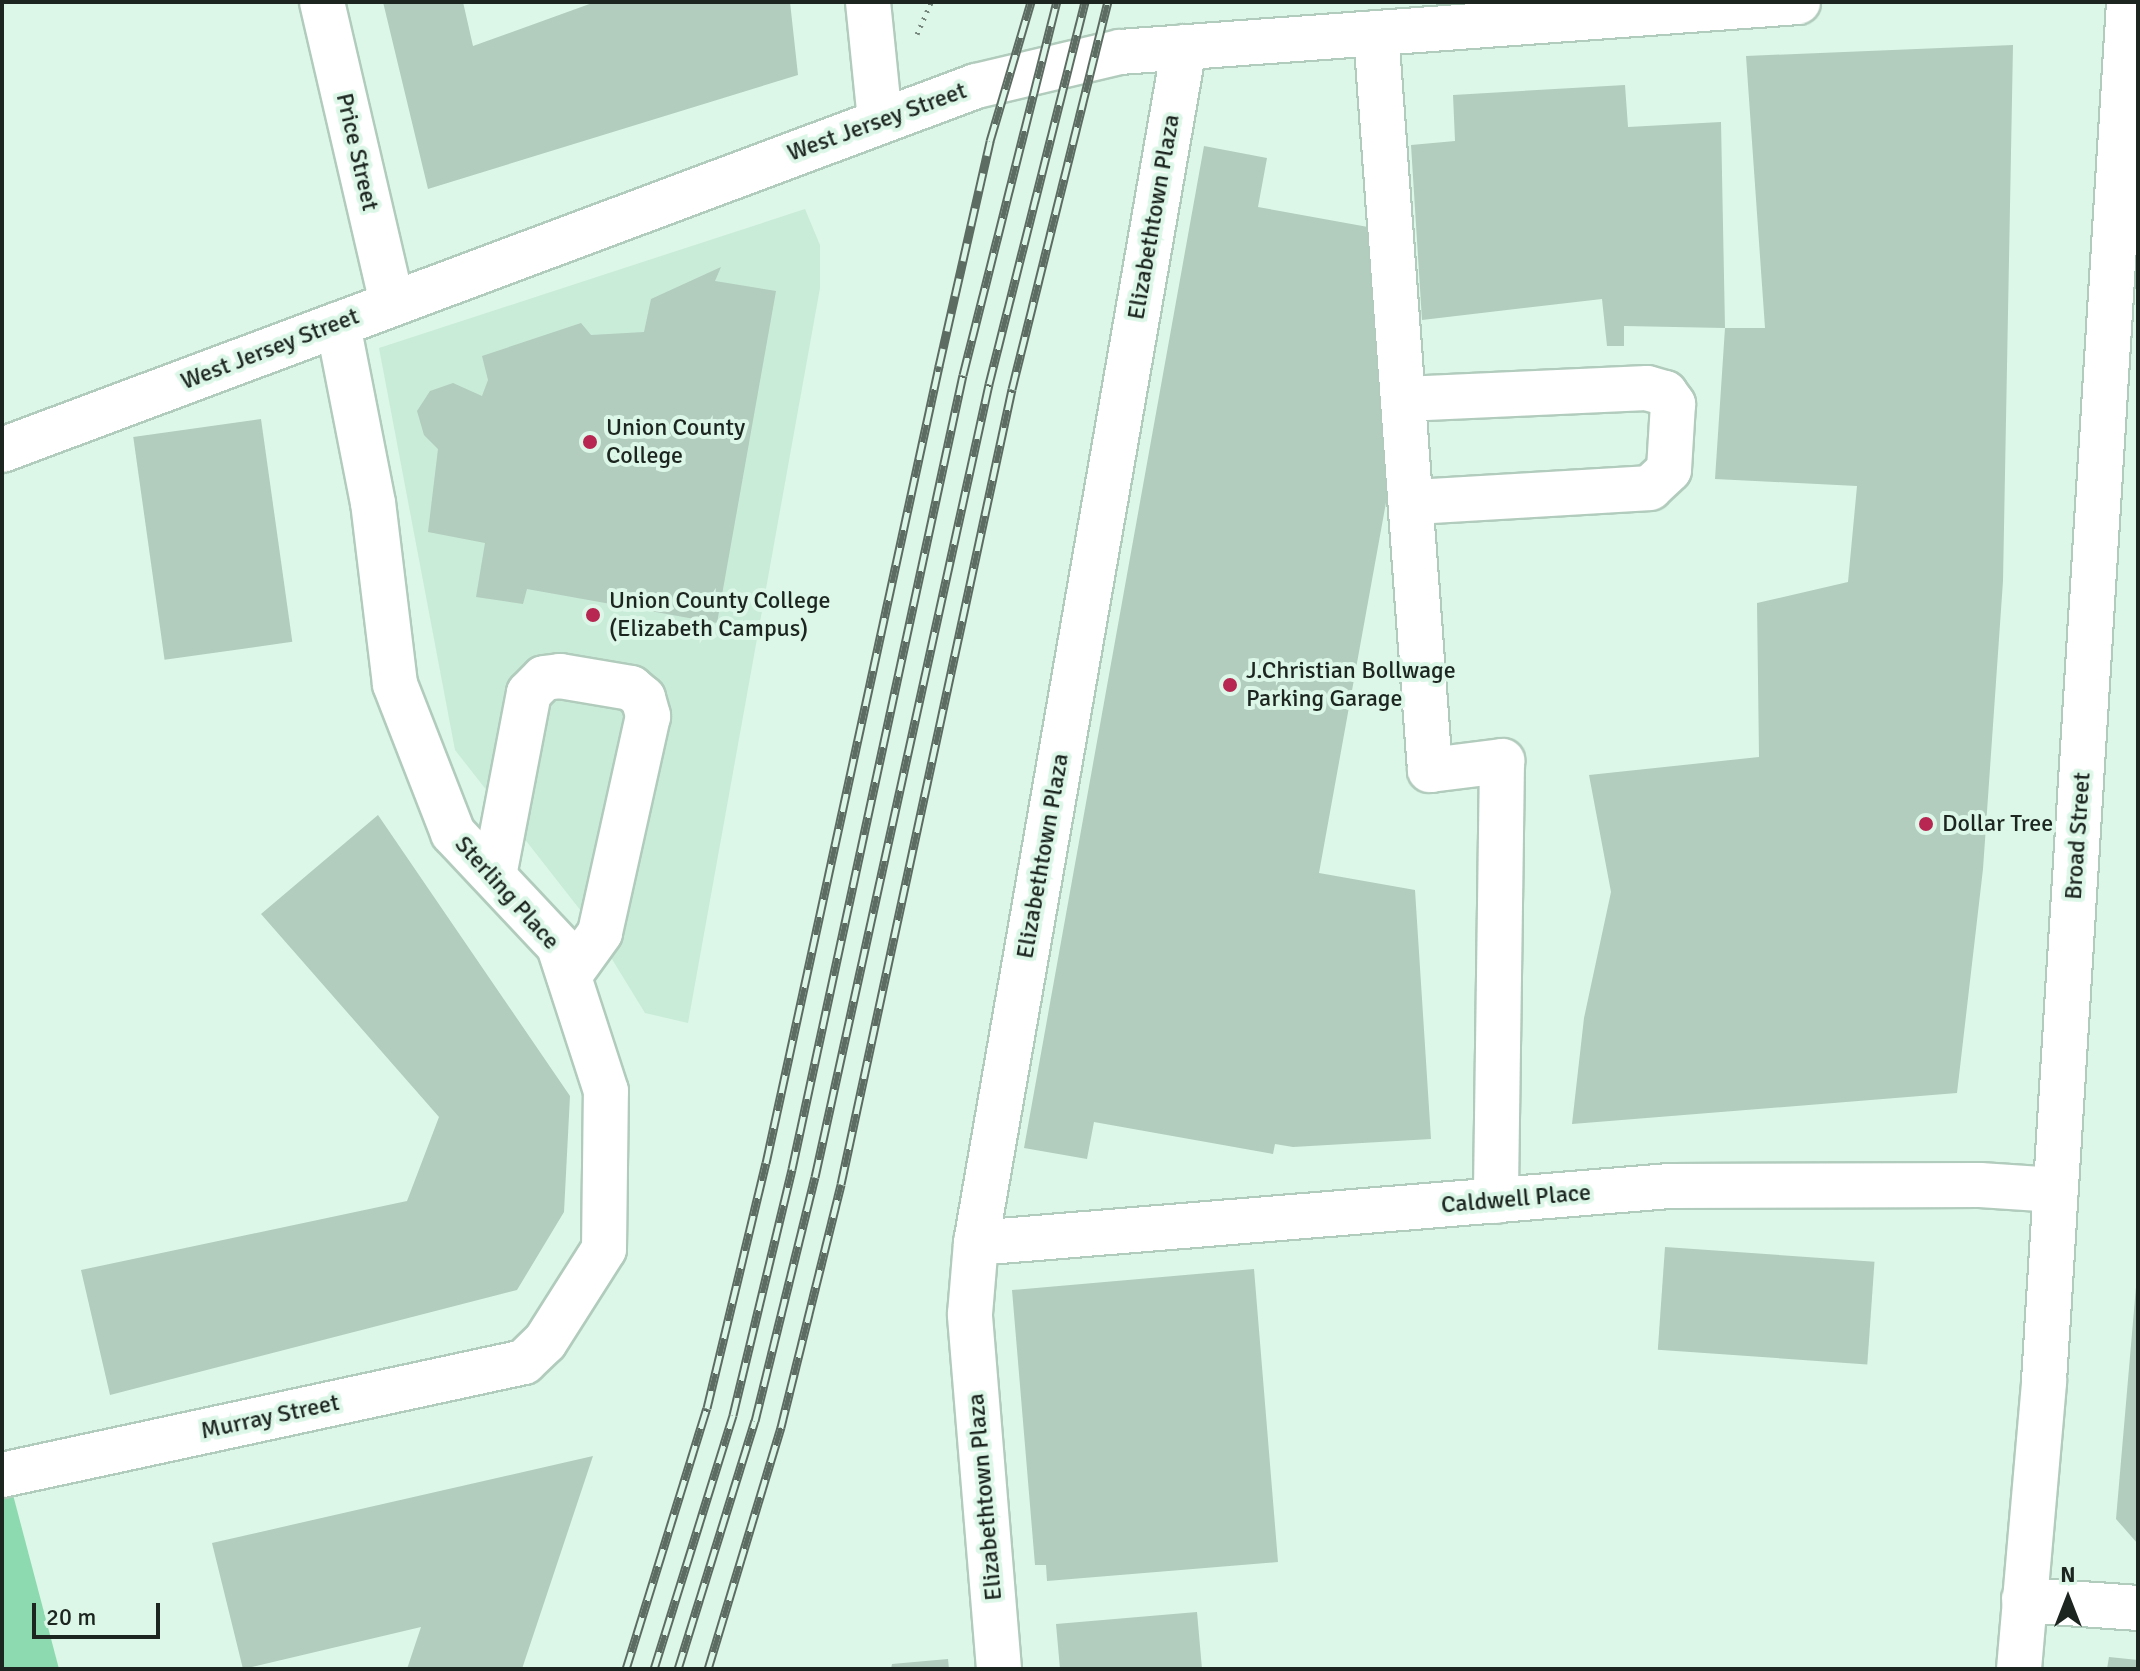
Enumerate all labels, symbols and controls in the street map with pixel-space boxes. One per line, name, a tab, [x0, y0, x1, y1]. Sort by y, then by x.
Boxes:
street label: West Jersey Street	[784, 76, 970, 168]
street label: Price Street	[329, 90, 385, 214]
street label: Elizabethtown Plaza	[1122, 112, 1186, 322]
street label: West Jersey Street	[177, 302, 363, 396]
place label: Union County College	[606, 414, 745, 470]
marker: Union County College	[581, 433, 599, 451]
place label: Union County College (Elizabeth Campus)	[609, 587, 831, 643]
marker: Union County College (Elizabeth Campus)	[584, 606, 602, 624]
place label: J.Christian Bollwage Parking Garage	[1246, 657, 1456, 713]
marker: J.Christian Bollwage Parking Garage	[1221, 676, 1239, 694]
street label: Elizabethtown Plaza	[1011, 751, 1075, 961]
street label: Broad Street	[2059, 771, 2097, 901]
place label: Dollar Tree	[1942, 810, 2053, 838]
marker: Dollar Tree	[1917, 815, 1935, 833]
street label: Sterling Place	[449, 830, 565, 956]
street label: Caldwell Place	[1440, 1178, 1592, 1220]
street label: Murray Street	[198, 1388, 342, 1446]
street label: Elizabethtown Plaza	[962, 1392, 1008, 1602]
north arrow	[2028, 1559, 2108, 1639]
text: N	[2060, 1561, 2076, 1588]
scale bar	[36, 1587, 164, 1637]
text: 20 m	[46, 1602, 96, 1632]

